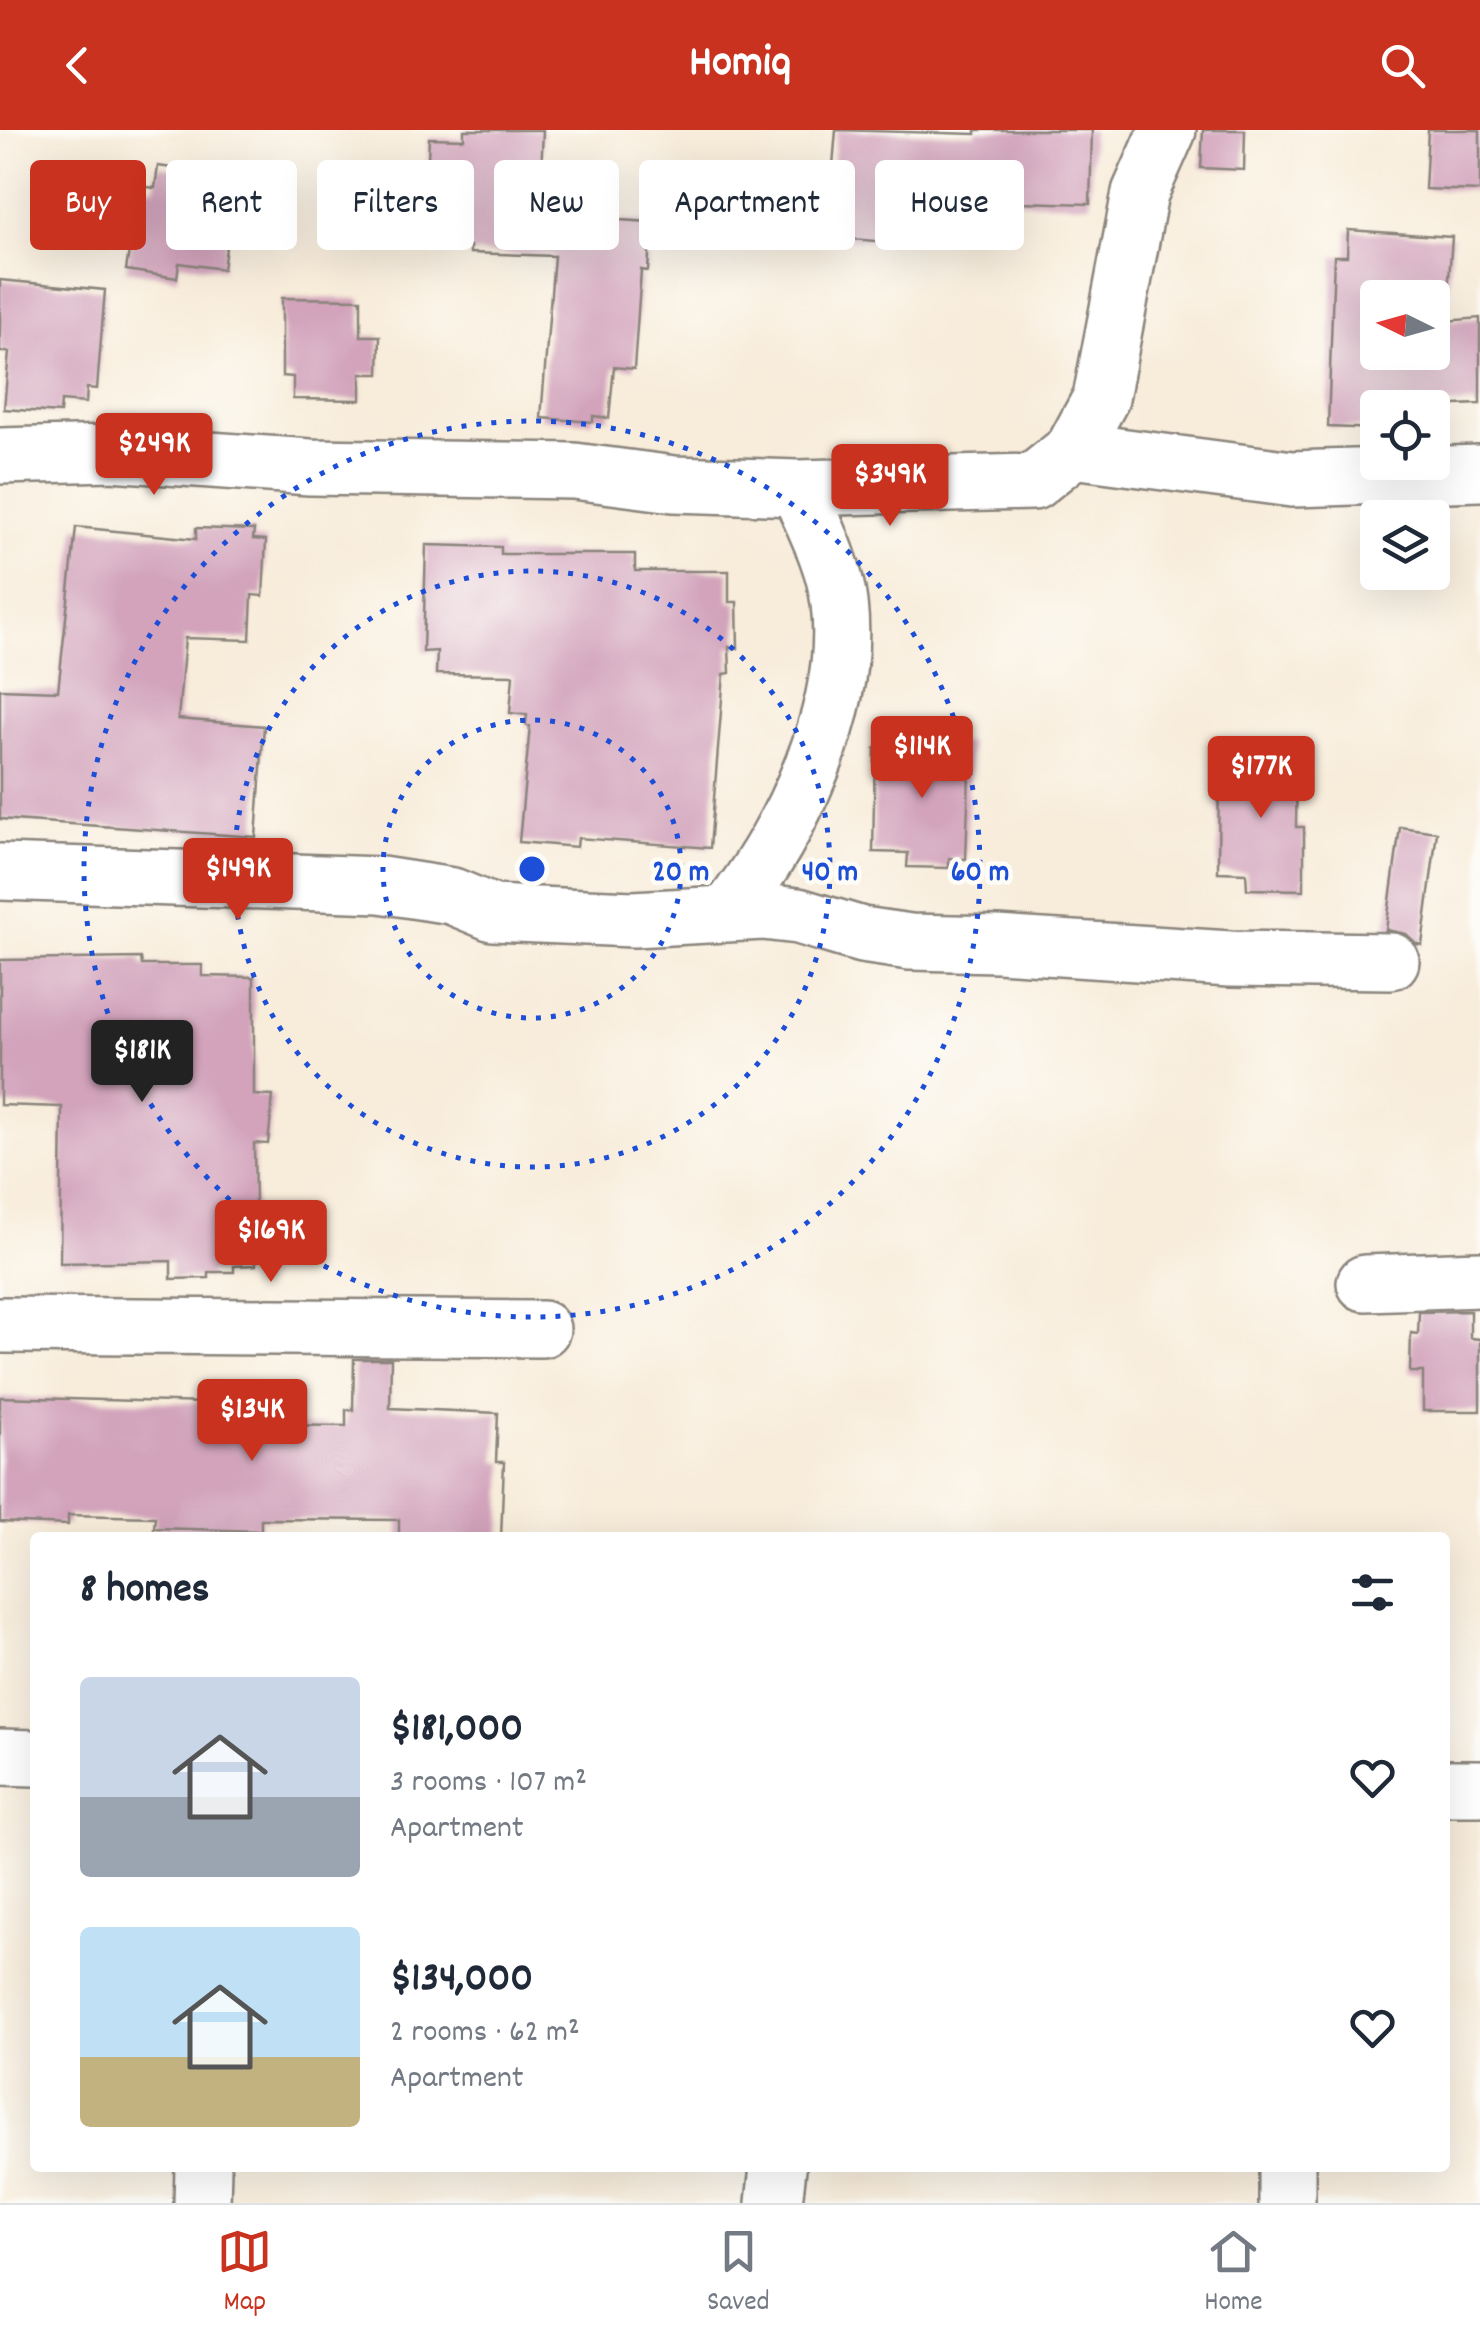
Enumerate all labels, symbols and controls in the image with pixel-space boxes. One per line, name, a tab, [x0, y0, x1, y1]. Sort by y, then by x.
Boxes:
text: Homiq	[689, 33, 791, 97]
icon: back	[50, 38, 105, 93]
icon: search	[1375, 38, 1430, 93]
chip: Buy	[30, 160, 146, 250]
chip: Rent	[166, 160, 297, 250]
chip: Filters	[317, 160, 474, 250]
chip: New	[494, 160, 619, 250]
chip: Apartment	[639, 160, 855, 250]
chip: House	[875, 160, 1024, 250]
north arrow	[1360, 280, 1450, 370]
map controls	[1360, 280, 1450, 590]
button: locate	[1360, 390, 1450, 480]
pin: $249K	[84, 413, 224, 498]
text: $249K	[118, 422, 190, 468]
pin: $349K	[820, 444, 960, 529]
text: $349K	[853, 453, 927, 499]
button: layers	[1360, 500, 1450, 590]
pin: $114K	[852, 716, 992, 801]
text: $114K	[893, 725, 951, 771]
pin: $177K	[1191, 736, 1331, 821]
text: $177K	[1230, 745, 1292, 791]
pin: $149K	[168, 838, 308, 923]
text: $149K	[205, 847, 271, 893]
centre of rings	[514, 851, 550, 887]
text: 20 m	[653, 853, 709, 896]
text: 40 m	[802, 853, 858, 896]
text: 60 m	[951, 853, 1009, 896]
pin: $181K	[72, 1020, 212, 1105]
text: $181K	[113, 1029, 171, 1075]
pin: $169K	[201, 1200, 341, 1285]
text: $169K	[237, 1209, 305, 1255]
pin: $134K	[182, 1379, 322, 1464]
text: $134K	[219, 1388, 285, 1434]
text: 8 homes	[80, 1562, 209, 1622]
icon: filters	[1345, 1565, 1400, 1620]
text: $181,000	[390, 1701, 523, 1761]
icon: home	[160, 1717, 280, 1837]
icon: heart	[1345, 1750, 1400, 1805]
text: 3 rooms · 107 m²	[390, 1761, 587, 1807]
text: Apartment	[390, 1807, 524, 1853]
text: $134,000	[390, 1951, 533, 2011]
icon: home	[160, 1967, 280, 2087]
icon: heart	[1345, 2000, 1400, 2055]
text: 2 rooms · 62 m²	[390, 2011, 580, 2057]
text: Apartment	[390, 2057, 524, 2103]
tab: Map	[217, 2224, 272, 2324]
tab: Saved	[707, 2224, 770, 2324]
tab: Home	[1204, 2224, 1263, 2324]

